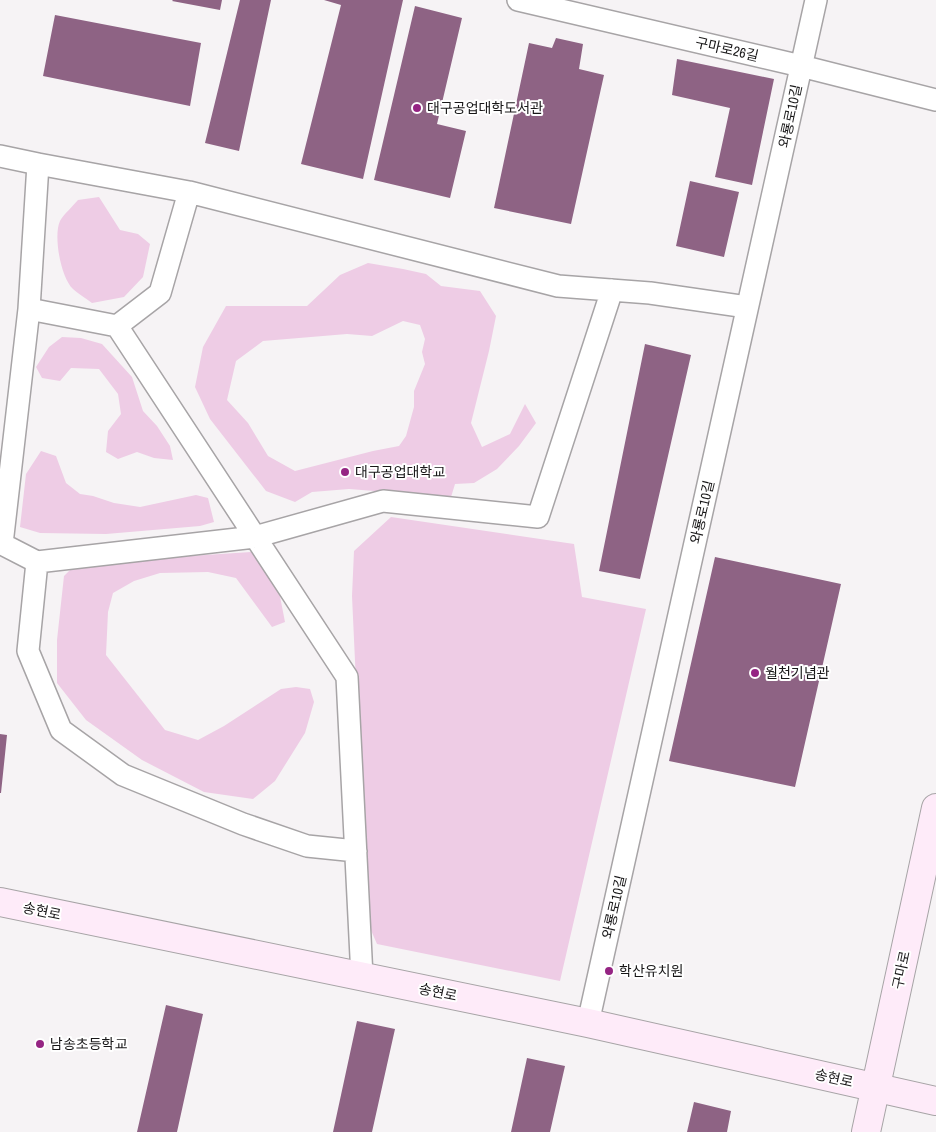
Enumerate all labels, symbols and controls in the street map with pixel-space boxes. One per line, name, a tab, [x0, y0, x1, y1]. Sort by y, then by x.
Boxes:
street label: 구마로26길	[694, 33, 760, 65]
street label: 와룡로10길	[775, 83, 805, 149]
place label: 대구공업대학도서관	[427, 99, 543, 117]
marker: 대구공업대학도서관	[411, 102, 423, 114]
place label: 대구공업대학교	[355, 463, 445, 481]
marker: 대구공업대학교	[339, 466, 351, 478]
street label: 와룡로10길	[686, 479, 718, 545]
place label: 월천기념관	[765, 664, 830, 682]
marker: 월천기념관	[749, 667, 761, 679]
street label: 와룡로10길	[598, 874, 630, 940]
street label: 송현로	[21, 898, 63, 924]
street label: 구마로	[888, 949, 914, 991]
place label: 학산유치원	[619, 962, 683, 980]
marker: 학산유치원	[603, 965, 615, 977]
street label: 송현로	[417, 979, 459, 1005]
place label: 남송초등학교	[50, 1035, 127, 1053]
marker: 남송초등학교	[34, 1038, 46, 1050]
street label: 송현로	[813, 1065, 855, 1091]

